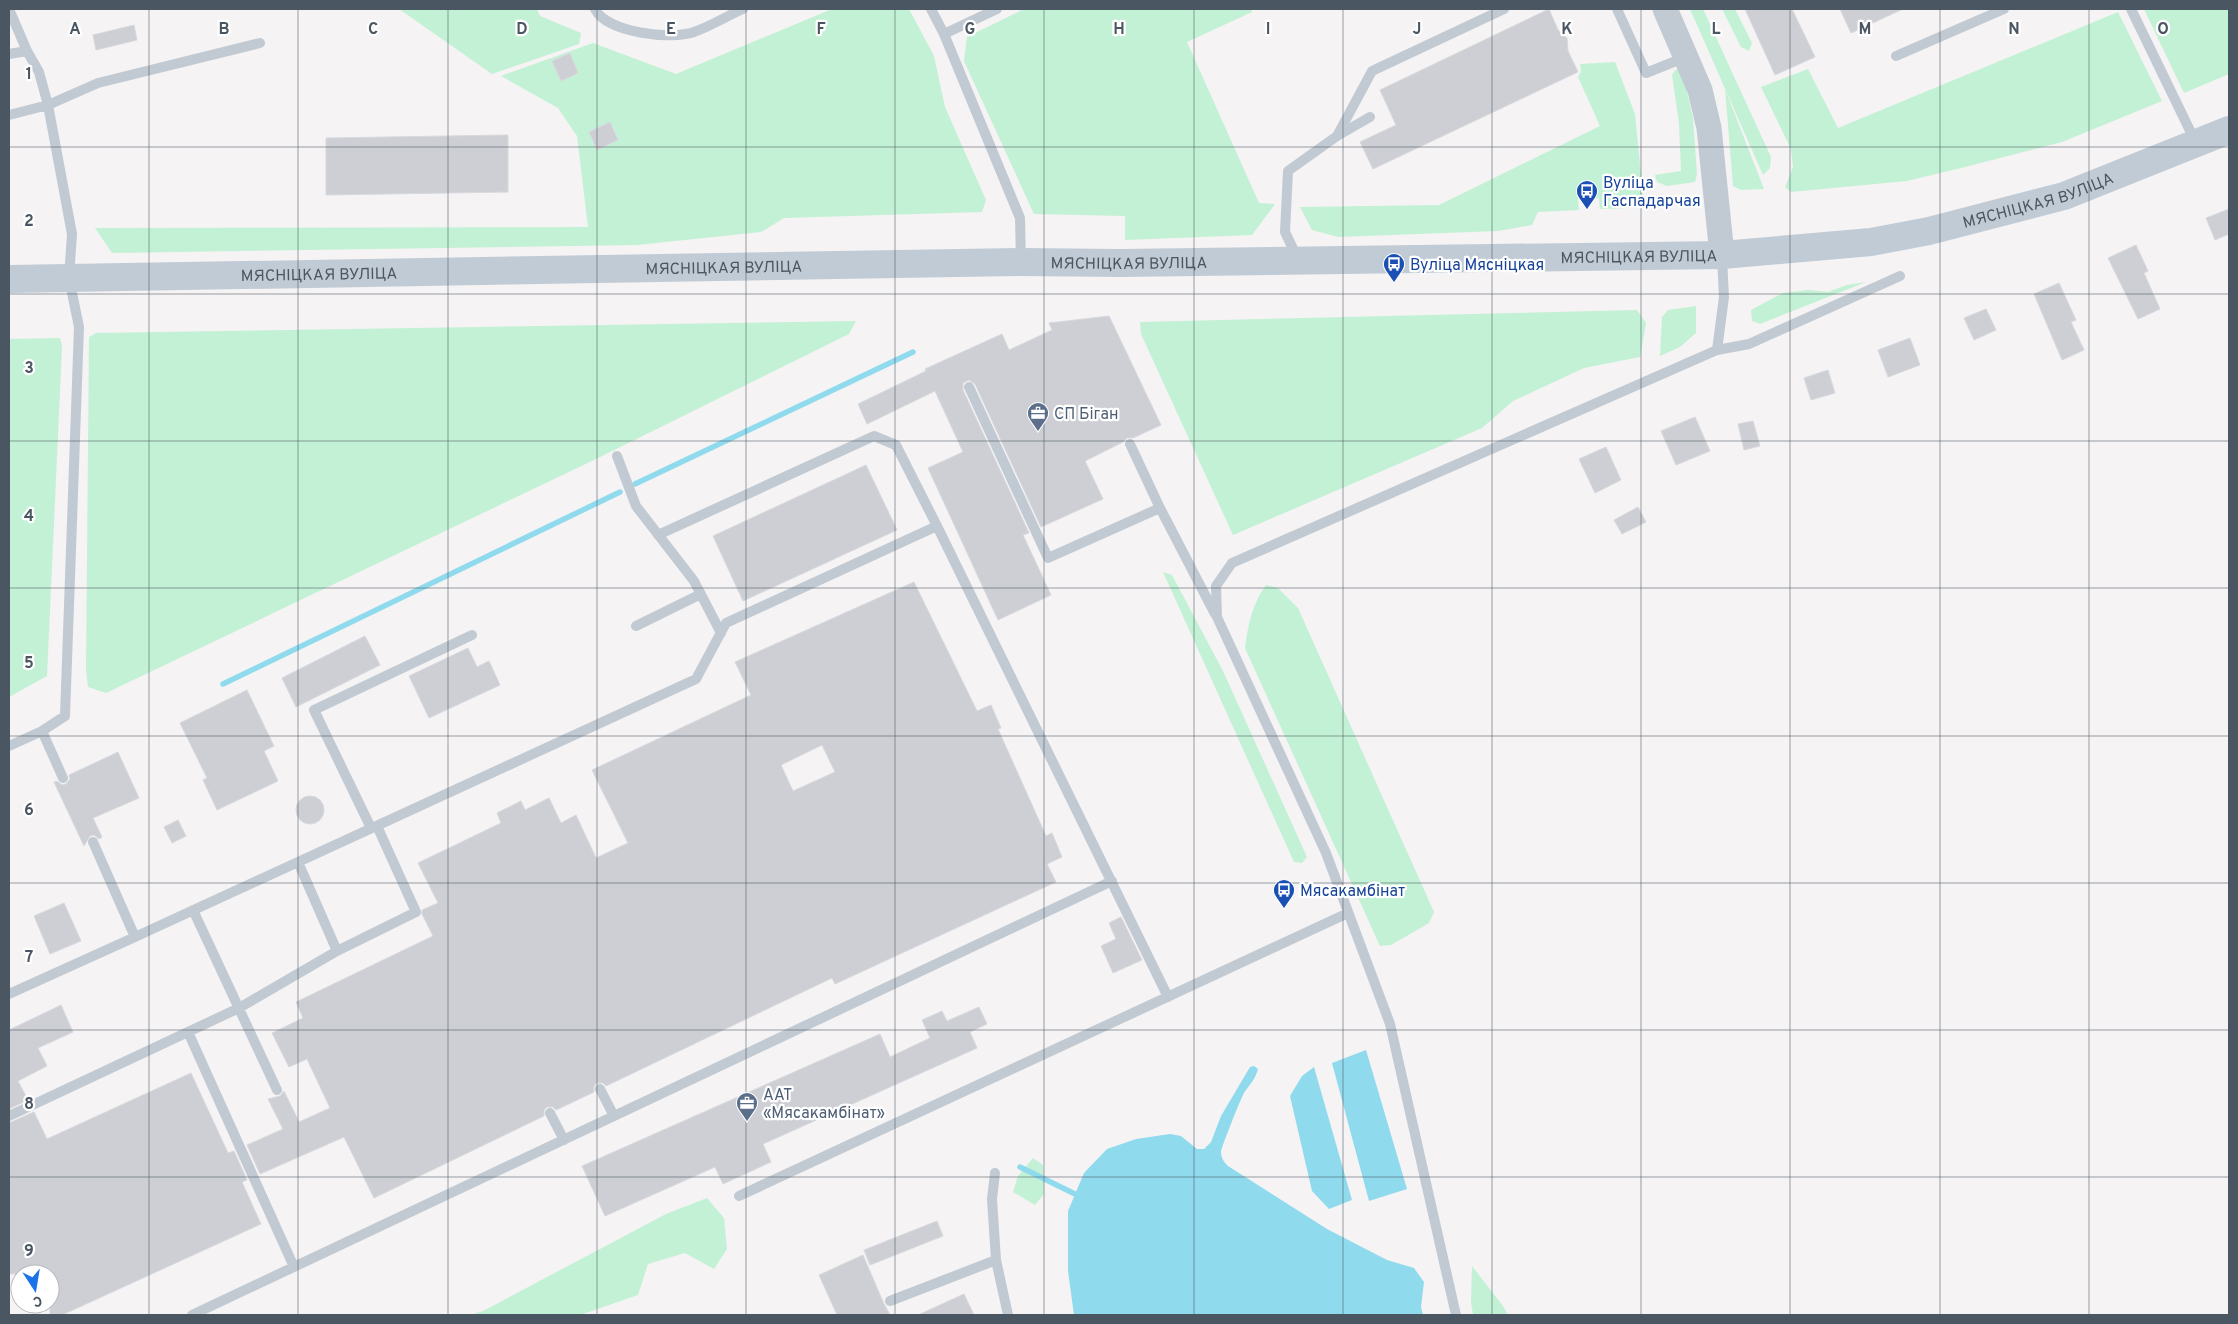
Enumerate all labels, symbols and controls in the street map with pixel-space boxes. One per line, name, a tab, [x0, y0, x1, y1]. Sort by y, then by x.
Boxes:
text: A	[69, 20, 81, 40]
text: B	[218, 20, 230, 40]
text: C	[368, 20, 378, 40]
text: D	[516, 20, 528, 40]
text: E	[666, 20, 676, 40]
text: F	[816, 20, 826, 40]
text: G	[965, 20, 975, 40]
text: H	[1113, 20, 1125, 40]
text: I	[1266, 20, 1270, 40]
text: J	[1413, 20, 1421, 40]
text: K	[1561, 20, 1573, 40]
text: L	[1711, 20, 1721, 40]
text: M	[1859, 20, 1871, 40]
text: N	[2008, 20, 2020, 40]
text: O	[2157, 20, 2169, 40]
text: 1	[26, 65, 32, 85]
street label: МЯСНІЦКАЯ ВУЛІЦА	[1961, 169, 2117, 234]
place label: Вуліца Гаспадарчая	[1603, 174, 1701, 212]
bus stop icon: Вуліца Гаспадарчая	[1575, 179, 1599, 210]
text: 2	[24, 212, 34, 232]
street label: МЯСНІЦКАЯ ВУЛІЦА	[1560, 247, 1717, 269]
bus stop icon: Вуліца Мясніцкая	[1382, 252, 1406, 283]
street label: МЯСНІЦКАЯ ВУЛІЦА	[1050, 254, 1208, 275]
place label: Вуліца Мясніцкая	[1410, 256, 1544, 276]
street label: МЯСНІЦКАЯ ВУЛІЦА	[645, 258, 803, 280]
street label: МЯСНІЦКАЯ ВУЛІЦА	[240, 264, 398, 287]
text: 3	[24, 359, 34, 379]
office icon: СП Біган	[1026, 401, 1050, 432]
place label: СП Біган	[1054, 405, 1118, 425]
text: 4	[24, 507, 34, 527]
text: 5	[24, 654, 34, 674]
text: 6	[24, 801, 34, 821]
bus stop icon: Мясакамбінат	[1272, 878, 1296, 909]
place label: Мясакамбінат	[1300, 882, 1405, 902]
text: 7	[25, 948, 33, 968]
place label: ААТ «Мясакамбінат»	[763, 1086, 885, 1124]
office icon: ААТ «Мясакамбінат»	[735, 1091, 759, 1122]
text: 8	[24, 1095, 34, 1115]
text: 9	[24, 1242, 34, 1262]
north arrow	[10, 1264, 60, 1314]
text: С	[31, 1291, 44, 1310]

